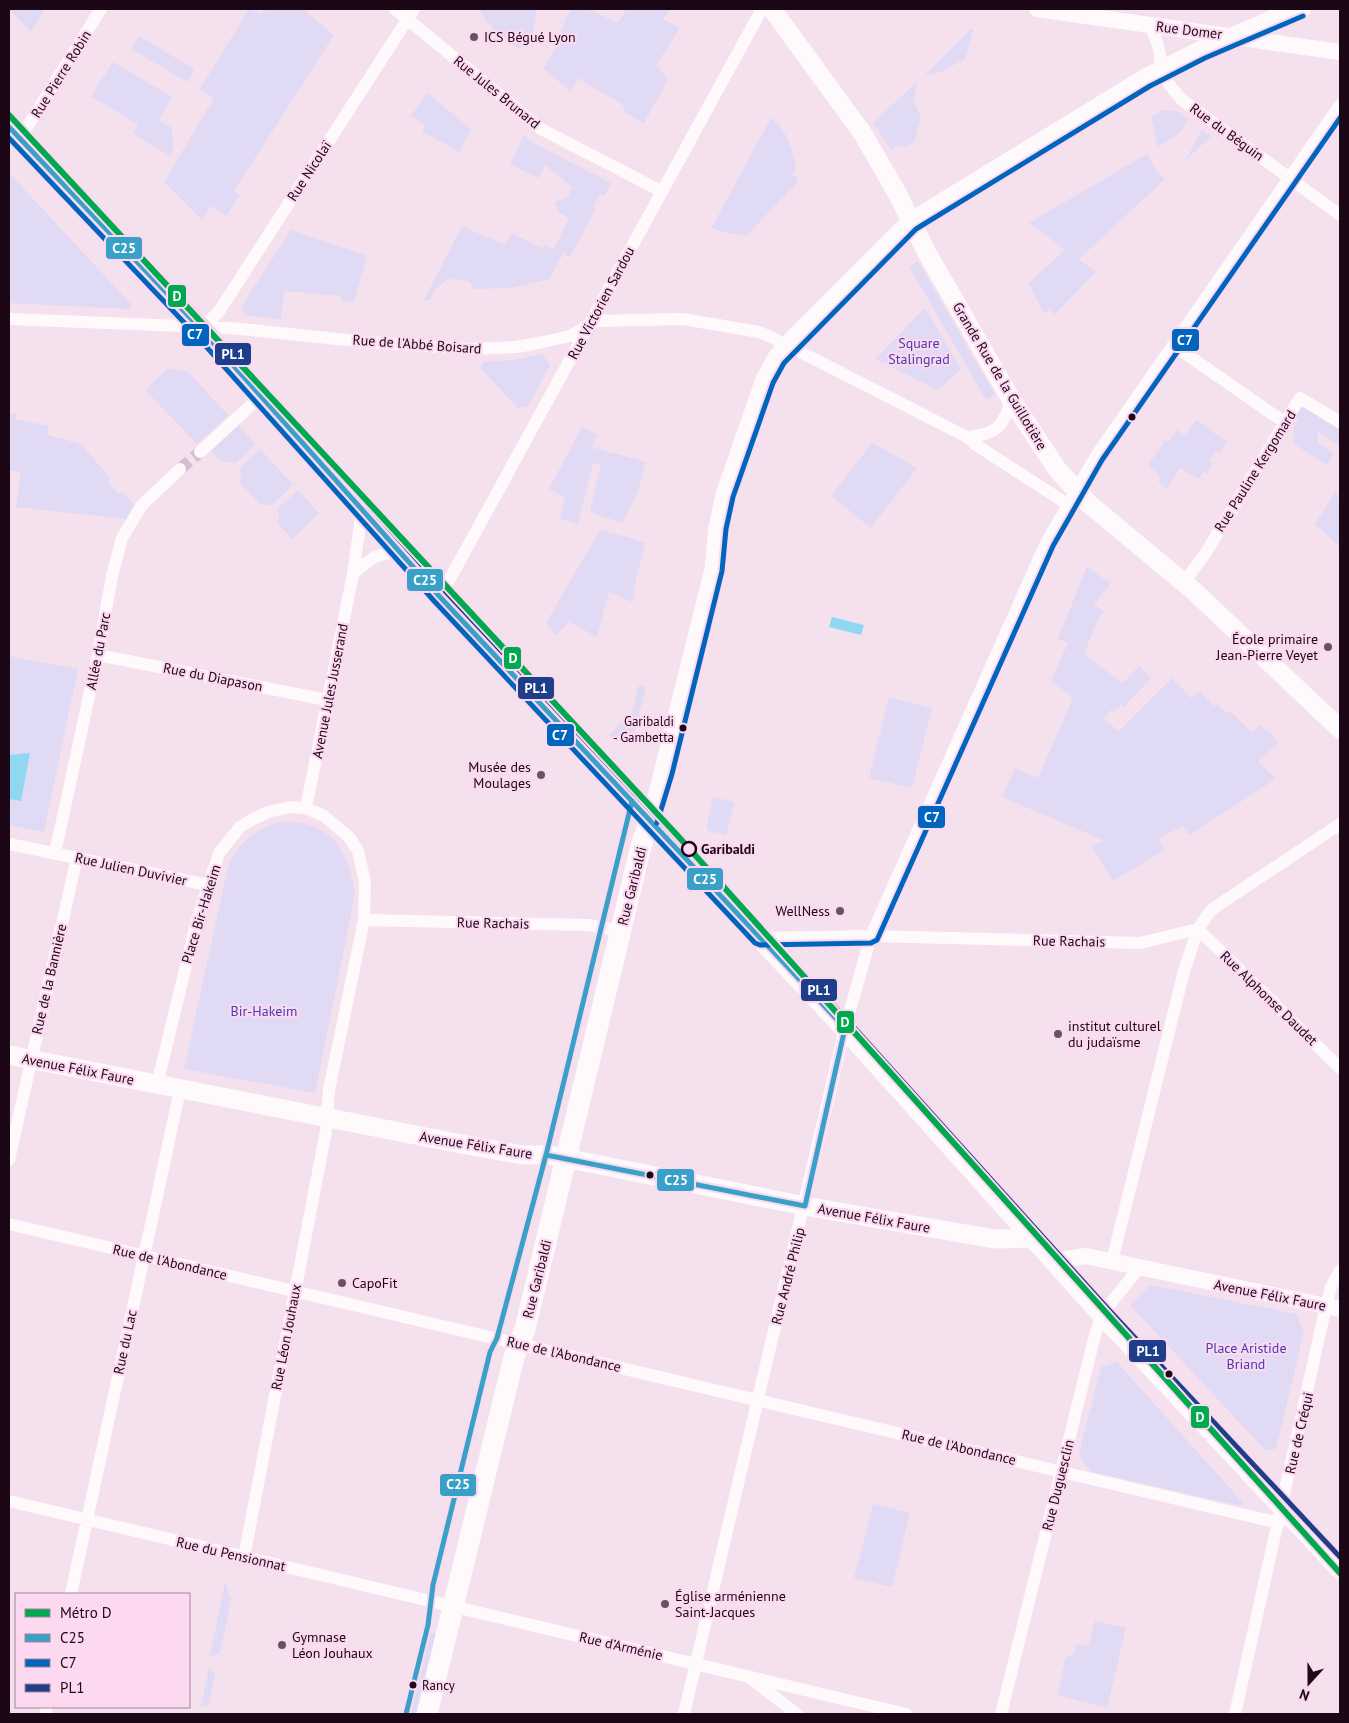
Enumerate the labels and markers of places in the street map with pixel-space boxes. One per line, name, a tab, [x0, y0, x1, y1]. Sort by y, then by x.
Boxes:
place label: ICS Bégué Lyon	[484, 28, 576, 46]
marker: ICS Bégué Lyon	[468, 31, 480, 43]
unlabelled marker	[1127, 412, 1137, 422]
place label: École primaire Jean-Pierre Veyet	[1215, 630, 1318, 664]
marker: École primaire Jean-Pierre Veyet	[1322, 641, 1334, 653]
place label: Garibaldi - Gambetta	[613, 713, 674, 746]
marker: Garibaldi - Gambetta	[678, 723, 688, 733]
place label: Musée des Moulages	[468, 758, 531, 792]
marker: Musée des Moulages	[535, 769, 547, 781]
place label: Garibaldi	[701, 840, 755, 858]
marker: Garibaldi	[681, 841, 697, 857]
place label: WellNess	[775, 902, 830, 920]
marker: WellNess	[834, 905, 846, 917]
place label: institut culturel du judaïsme	[1068, 1017, 1161, 1051]
marker: institut culturel du judaïsme	[1052, 1028, 1064, 1040]
unlabelled marker	[645, 1170, 655, 1180]
place label: CapoFit	[352, 1274, 398, 1292]
marker: CapoFit	[336, 1277, 348, 1289]
unlabelled marker	[1164, 1369, 1174, 1379]
place label: Église arménienne Saint-Jacques	[675, 1587, 786, 1621]
marker: Église arménienne Saint-Jacques	[659, 1598, 671, 1610]
place label: Gymnase Léon Jouhaux	[292, 1628, 373, 1662]
marker: Gymnase Léon Jouhaux	[276, 1639, 288, 1651]
place label: Rancy	[422, 1677, 455, 1694]
marker: Rancy	[408, 1680, 418, 1690]

